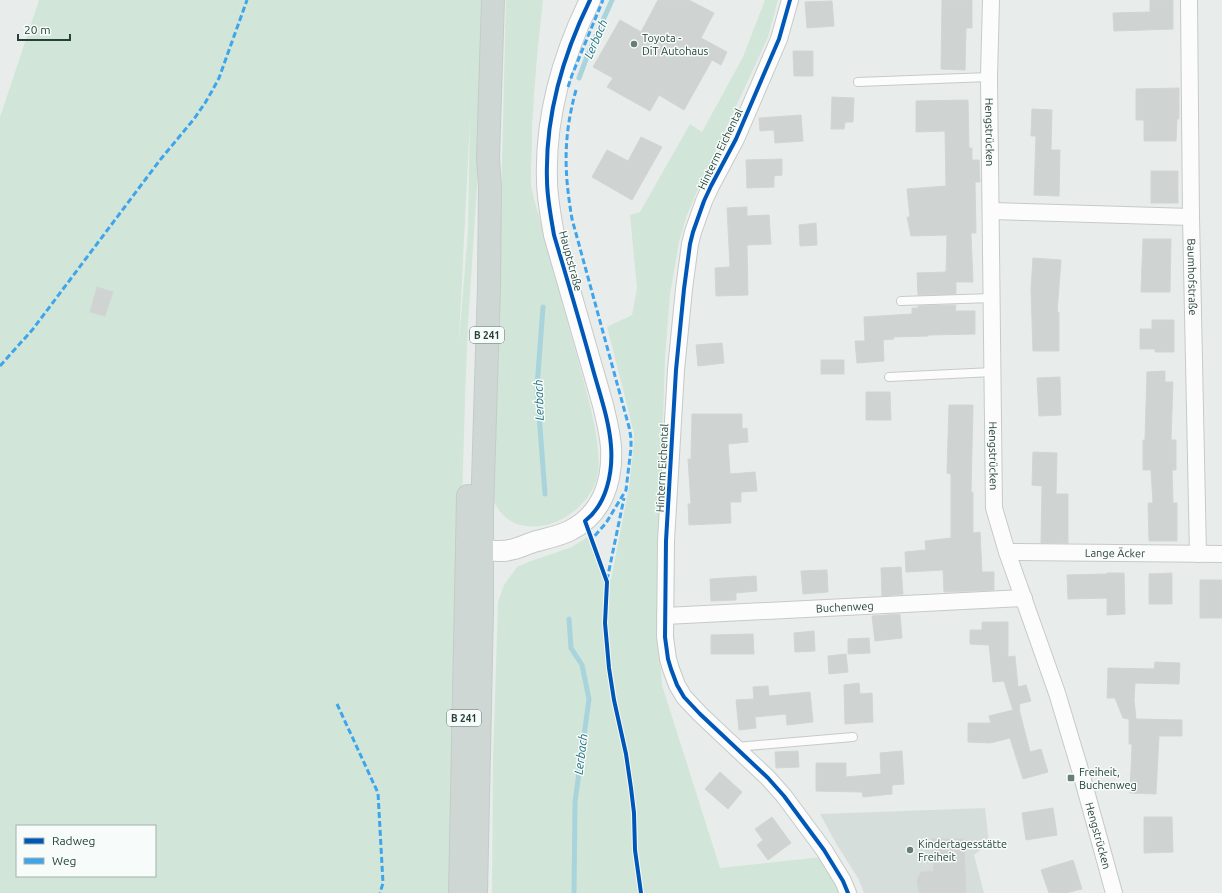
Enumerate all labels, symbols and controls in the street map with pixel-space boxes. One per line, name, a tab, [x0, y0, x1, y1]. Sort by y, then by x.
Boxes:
scale bar	[18, 16, 70, 42]
water label: Lerbach	[581, 17, 610, 60]
text: 20 m	[24, 23, 51, 36]
place label: Toyota - DiT Autohaus	[642, 32, 708, 57]
marker: Toyota - DiT Autohaus	[629, 39, 639, 49]
street label: Hengstrücken	[983, 98, 996, 166]
street label: Hinterm Eichental	[695, 106, 745, 191]
street label: Hauptstraße	[557, 230, 585, 292]
street label: Baumhofstraße	[1185, 238, 1199, 316]
road number: B 241	[470, 327, 504, 343]
water label: Lerbach	[531, 379, 546, 421]
street label: Hengstrücken	[987, 421, 1000, 490]
street label: Hinterm Eichental	[654, 423, 670, 513]
street label: Lange Äcker	[1085, 547, 1146, 559]
street label: Buchenweg	[816, 600, 874, 614]
road number: B 241	[447, 710, 481, 726]
water label: Lerbach	[572, 733, 589, 775]
place label: Freiheit, Buchenweg	[1079, 766, 1137, 791]
marker: Freiheit, Buchenweg	[1066, 773, 1076, 783]
street label: Hengstrücken	[1083, 801, 1113, 870]
legend	[16, 825, 156, 877]
text: Radweg	[52, 834, 95, 847]
place label: Kindertagesstätte Freiheit	[918, 838, 1007, 863]
marker: Kindertagesstätte Freiheit	[905, 845, 915, 855]
text: Weg	[52, 854, 76, 867]

